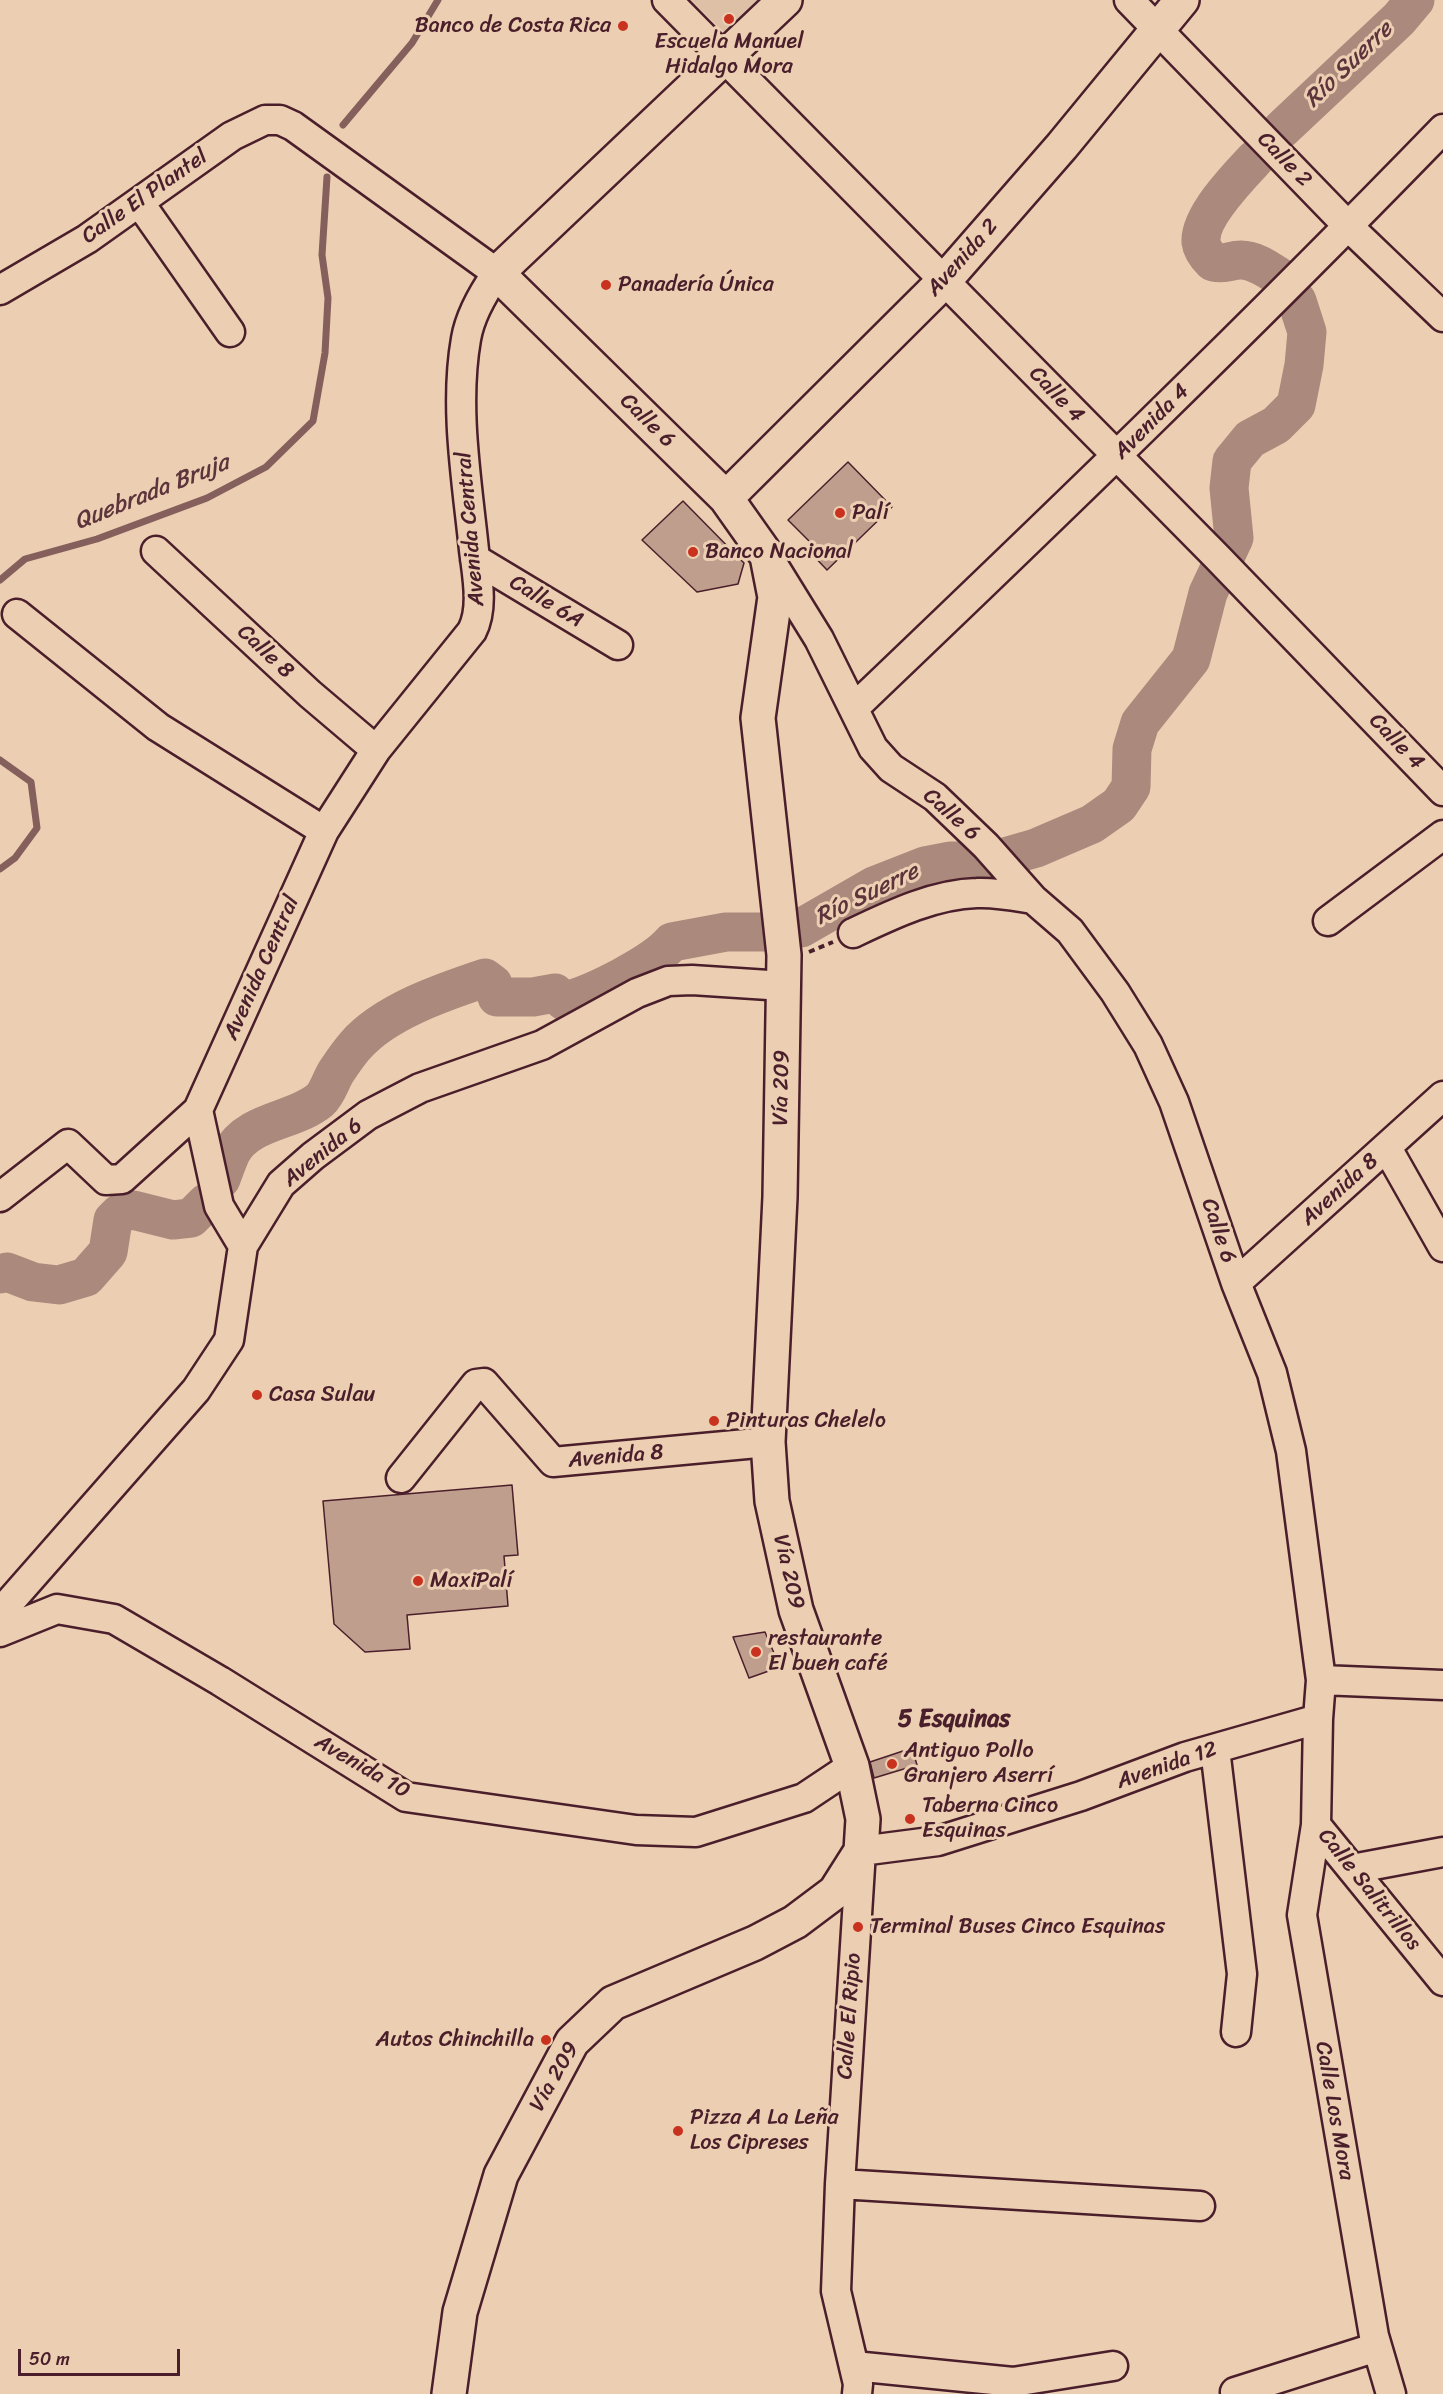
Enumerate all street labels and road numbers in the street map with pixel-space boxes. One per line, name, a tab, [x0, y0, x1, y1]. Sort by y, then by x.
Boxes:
street label: Calle 2	[1251, 127, 1317, 193]
street label: Calle El Plantel	[77, 144, 213, 250]
street label: Avenida 2	[921, 214, 1005, 302]
street label: Calle 4	[1023, 361, 1089, 429]
street label: Avenida 4	[1109, 379, 1195, 465]
street label: Calle 6	[614, 388, 680, 454]
street label: Avenida Central	[451, 451, 491, 607]
street label: Calle 6A	[504, 570, 588, 634]
street label: Calle 8	[231, 619, 299, 685]
street label: Calle 4	[1363, 708, 1429, 776]
street label: Calle 6	[917, 783, 985, 847]
street label: Avenida Central	[218, 892, 306, 1044]
street label: Vía 209	[768, 1050, 796, 1126]
street label: Avenida 6	[278, 1113, 368, 1193]
street label: Avenida 8	[1296, 1148, 1384, 1232]
street label: Calle 6	[1195, 1195, 1241, 1267]
street label: Avenida 8	[567, 1440, 665, 1474]
street label: Vía 209	[767, 1532, 809, 1612]
street label: Avenida 10	[310, 1729, 414, 1805]
street label: Avenida 12	[1113, 1737, 1221, 1795]
street label: Calle Salitrillos	[1312, 1824, 1426, 1956]
street label: Calle El Ripio	[832, 1952, 868, 2080]
street label: Vía 209	[525, 2037, 585, 2117]
street label: Calle Los Mora	[1309, 2039, 1359, 2183]

